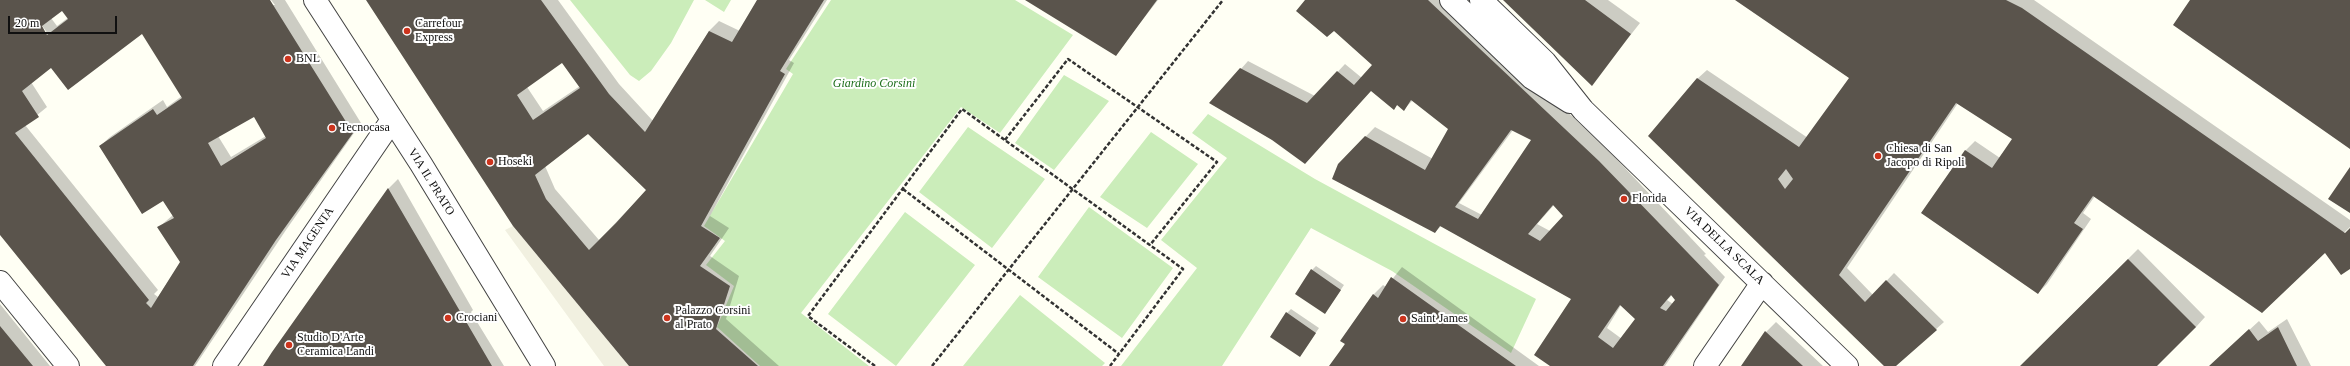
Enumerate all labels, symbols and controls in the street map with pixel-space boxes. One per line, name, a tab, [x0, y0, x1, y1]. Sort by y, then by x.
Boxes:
scale bar	[10, 8, 119, 34]
text: 20 m	[15, 16, 39, 30]
place label: Carrefour Express	[415, 17, 462, 45]
marker: Carrefour Express	[402, 26, 412, 36]
place label: BNL	[296, 52, 320, 66]
marker: BNL	[283, 54, 293, 64]
park label: Giardino Corsini	[833, 77, 915, 91]
place label: Tecnocasa	[340, 121, 390, 135]
marker: Tecnocasa	[327, 123, 337, 133]
place label: Chiesa di San Jacopo di Ripoli	[1886, 142, 1965, 170]
street label: VIA IL PRATO	[405, 146, 457, 218]
marker: Chiesa di San Jacopo di Ripoli	[1873, 151, 1883, 161]
place label: Hoseki	[498, 155, 532, 169]
marker: Hoseki	[485, 157, 495, 167]
place label: Florida	[1632, 192, 1667, 206]
marker: Florida	[1619, 194, 1629, 204]
street label: VIA MAGENTA	[279, 204, 337, 282]
street label: VIA DELLA SCALA	[1681, 204, 1767, 288]
place label: Palazzo Corsini al Prato	[675, 304, 751, 332]
place label: Crociani	[456, 311, 497, 325]
place label: Saint James	[1411, 312, 1468, 326]
marker: Crociani	[443, 313, 453, 323]
marker: Palazzo Corsini al Prato	[662, 313, 672, 323]
marker: Saint James	[1398, 314, 1408, 324]
place label: Studio D'Arte Ceramica Landi	[297, 331, 374, 359]
marker: Studio D'Arte Ceramica Landi	[284, 340, 294, 350]

